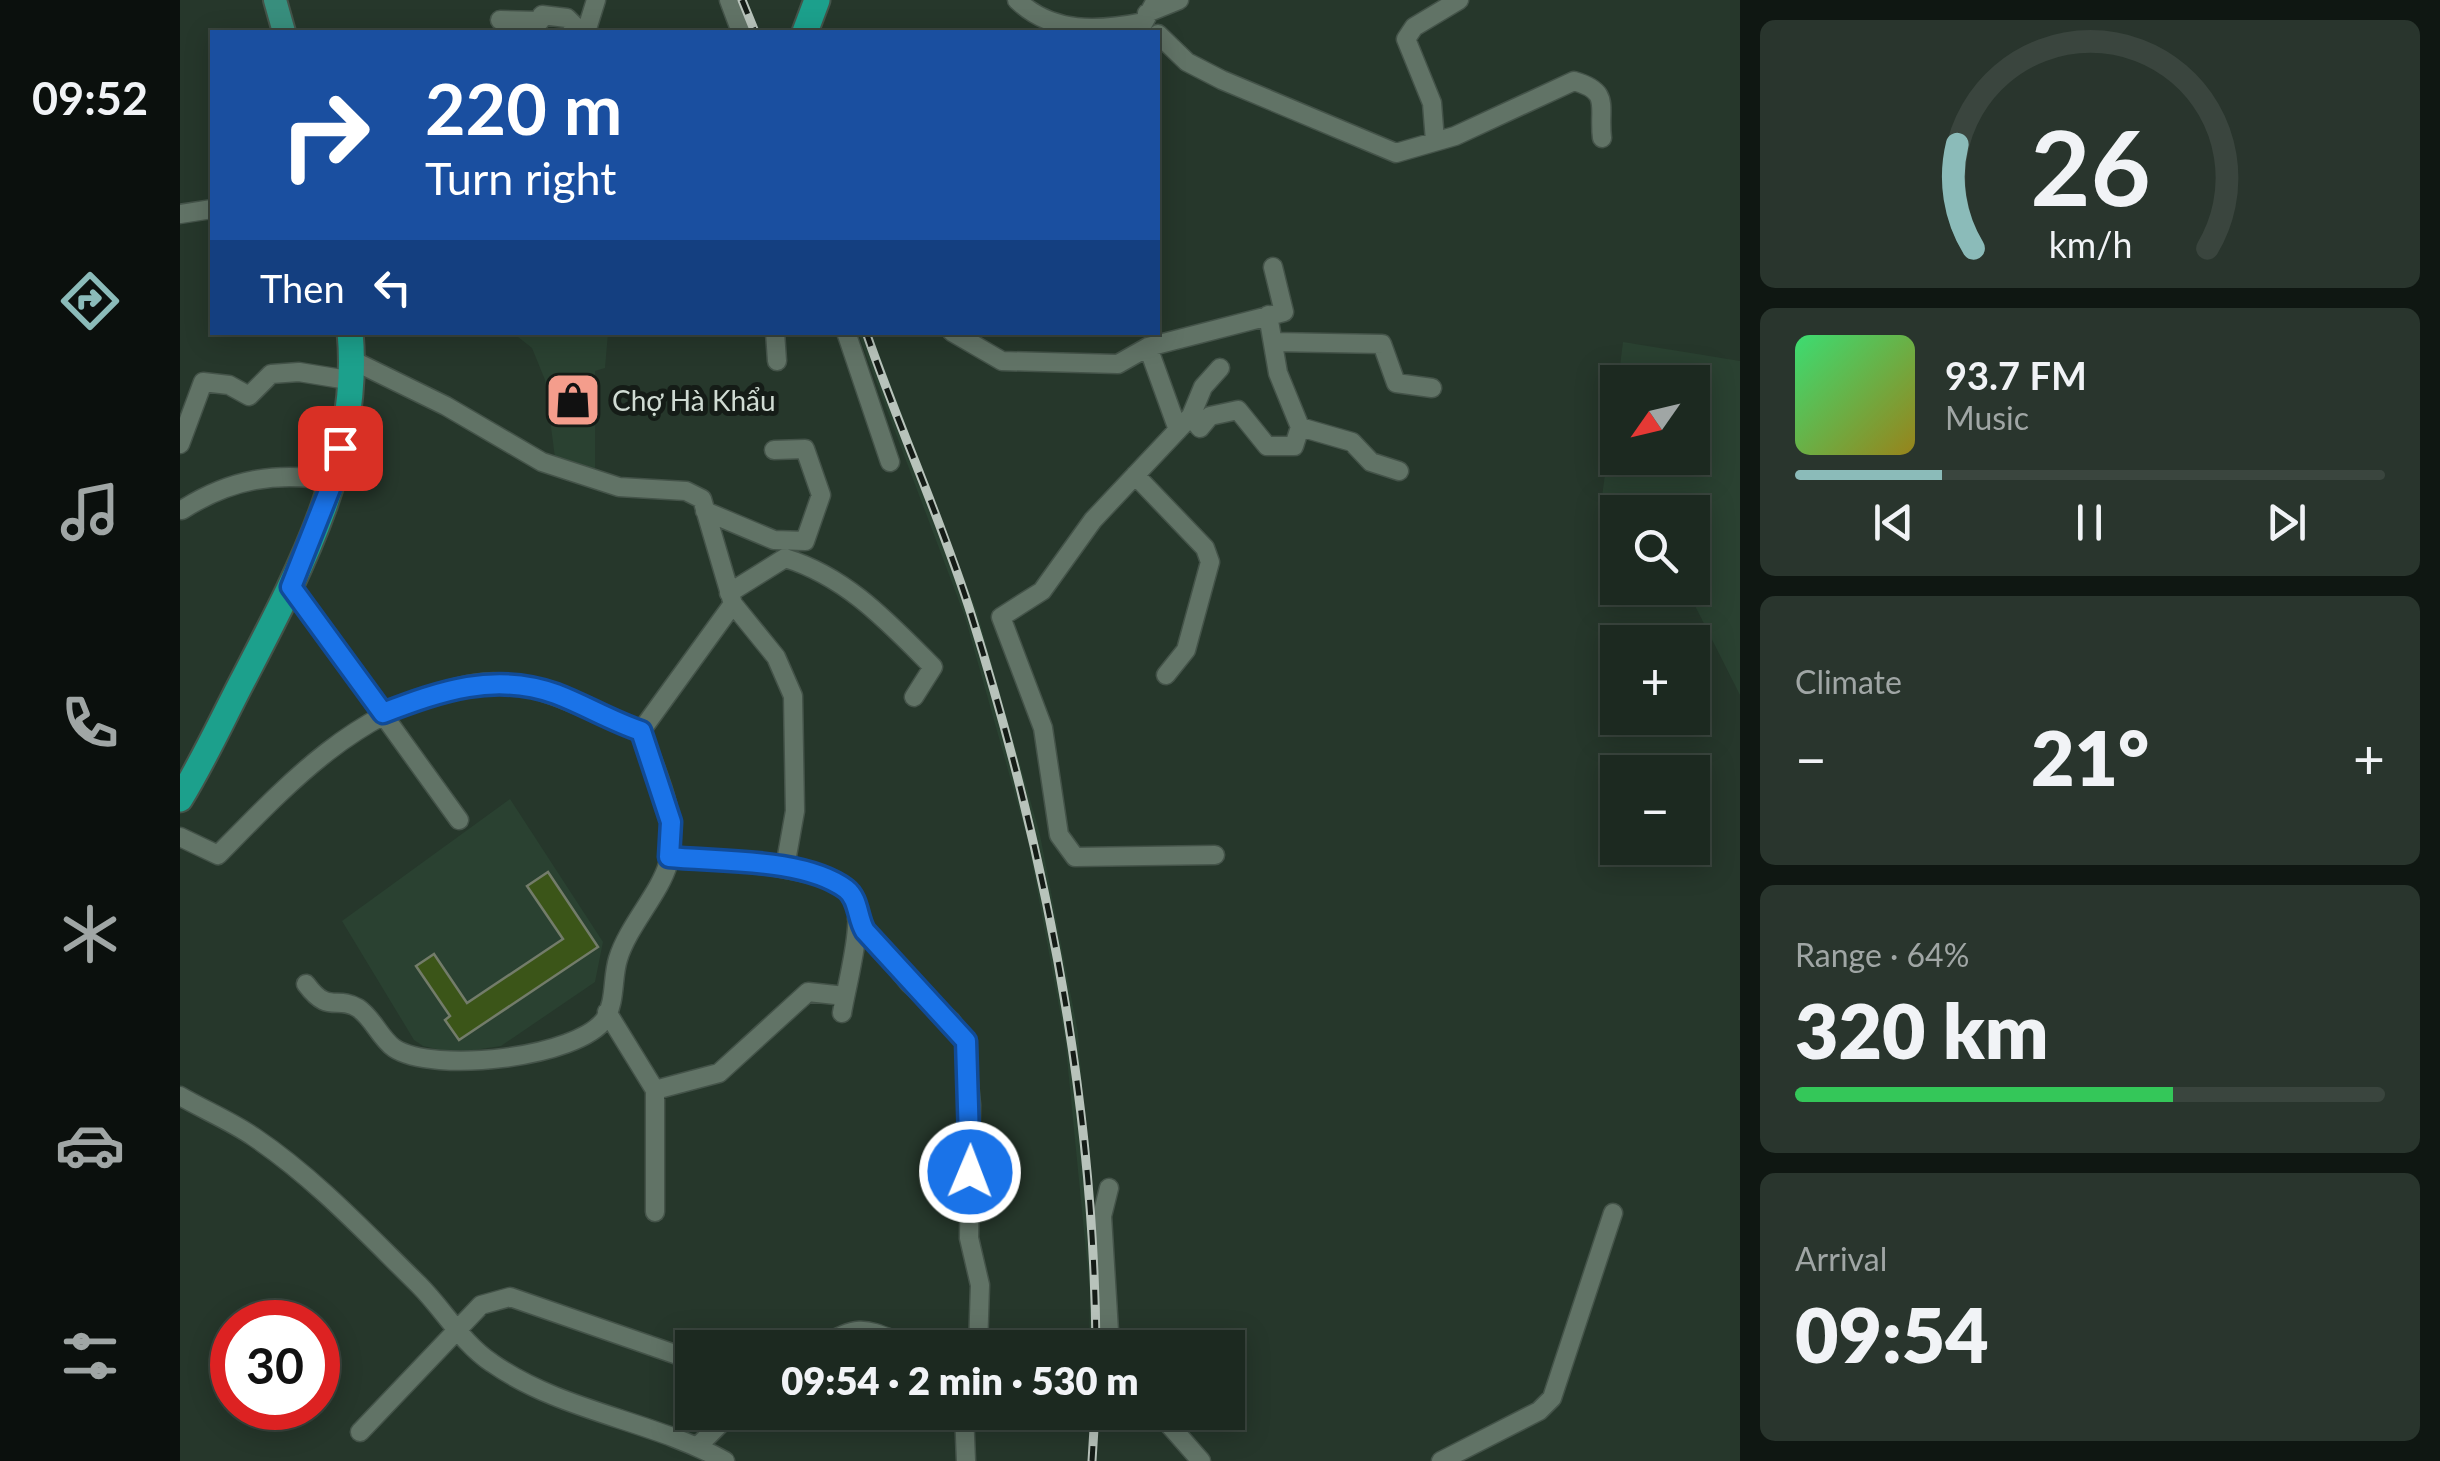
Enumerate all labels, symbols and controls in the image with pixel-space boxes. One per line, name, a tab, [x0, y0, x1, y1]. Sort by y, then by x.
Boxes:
text: 220 m	[425, 66, 622, 150]
icon: right	[260, 70, 390, 200]
text: 09:52	[32, 71, 148, 125]
text: 26	[2030, 103, 2150, 228]
text: Turn right	[425, 151, 616, 205]
text: km/h	[2048, 223, 2132, 266]
icon: left	[365, 260, 420, 315]
text: Then	[260, 265, 345, 311]
icon: directions	[55, 266, 125, 336]
text: 93.7 FM	[1945, 352, 2087, 398]
north arrow	[1600, 365, 1710, 475]
map controls	[1600, 365, 1710, 865]
shop icon: Chợ Hà Khẩu	[543, 370, 603, 430]
place label: Chợ Hà Khẩu	[612, 383, 776, 417]
text: Music	[1945, 398, 2029, 437]
pin	[298, 406, 383, 491]
icon: arrive	[313, 421, 368, 476]
icon: music	[55, 477, 125, 547]
button: search	[1600, 495, 1710, 605]
icon: previous	[1866, 495, 1921, 550]
icon: pause	[2062, 495, 2117, 550]
icon: next	[2259, 495, 2314, 550]
button: +	[1600, 625, 1710, 735]
text: Climate	[1795, 662, 1902, 701]
icon: phone	[55, 688, 125, 758]
text: 21°	[2031, 712, 2149, 802]
text: −	[1795, 725, 1827, 791]
text: +	[2353, 725, 2385, 791]
button: −	[1600, 755, 1710, 865]
icon: climate	[55, 899, 125, 969]
text: Range · 64%	[1795, 935, 1969, 974]
text: 320 km	[1795, 985, 2049, 1075]
icon: car	[55, 1110, 125, 1180]
position arrow	[918, 1120, 1022, 1224]
text: Arrival	[1795, 1239, 1887, 1278]
text: 09:54	[1795, 1289, 1989, 1379]
speed limit sign: 30	[210, 1300, 340, 1430]
icon: filters	[55, 1321, 125, 1391]
text: 09:54 · 2 min · 530 m	[781, 1357, 1139, 1403]

